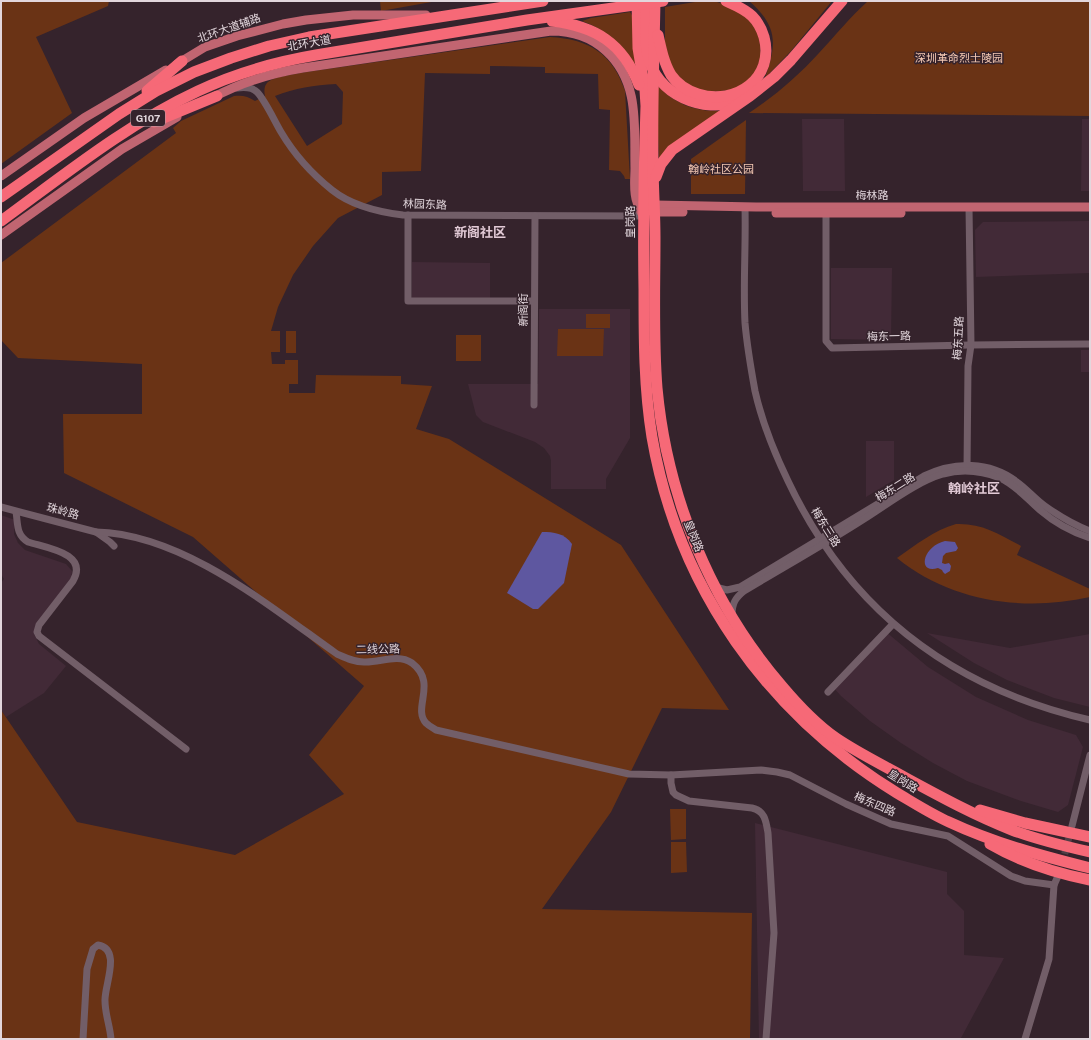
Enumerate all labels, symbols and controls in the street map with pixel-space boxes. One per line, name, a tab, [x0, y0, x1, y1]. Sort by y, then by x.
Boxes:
street label: 北环大道辅路	[196, 12, 262, 44]
street label: 北环大道	[286, 33, 332, 53]
park label: 深圳革命烈士陵园	[915, 52, 1003, 64]
road number: G107	[131, 110, 165, 126]
park label: 翰岭社区公园	[688, 163, 754, 175]
street label: 梅林路	[856, 189, 889, 201]
street label: 林园东路	[403, 197, 447, 211]
street label: 皇岗路	[624, 206, 636, 239]
district label: 新阁社区	[454, 225, 506, 240]
street label: 新阁街	[517, 294, 529, 327]
street label: 梅东五路	[951, 316, 965, 360]
street label: 梅东一路	[867, 330, 911, 342]
street label: 梅东二路	[873, 470, 917, 504]
district label: 翰岭社区	[948, 481, 1000, 496]
street label: 珠岭路	[46, 501, 80, 521]
street label: 梅东三路	[809, 505, 843, 549]
street label: 皇岗路	[682, 518, 706, 554]
street label: 二线公路	[356, 643, 400, 655]
street label: 皇岗路	[886, 767, 920, 795]
street label: 梅东四路	[852, 790, 898, 818]

